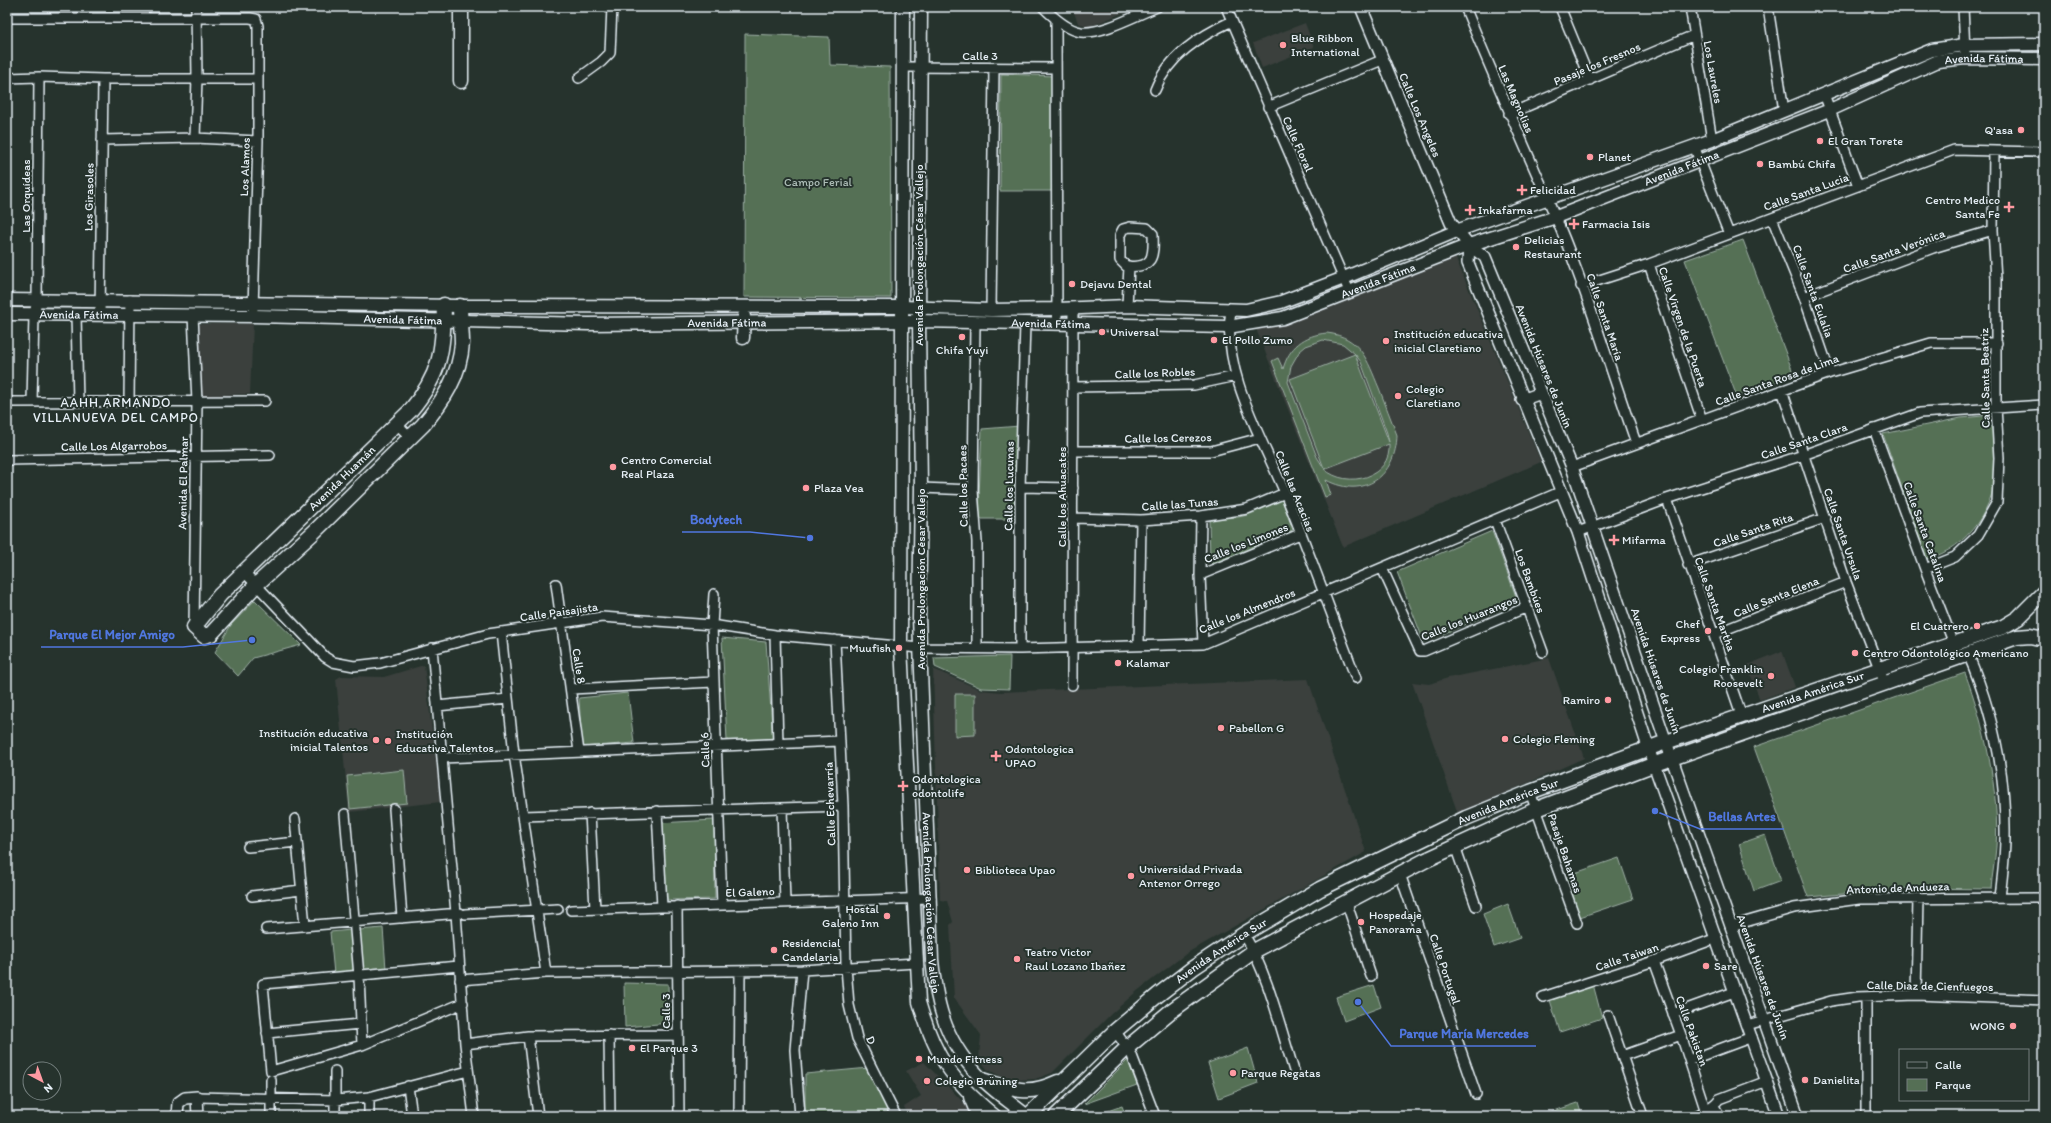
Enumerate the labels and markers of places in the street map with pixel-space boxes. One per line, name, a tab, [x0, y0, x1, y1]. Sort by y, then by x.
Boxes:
place label: Blue Ribbon International	[1291, 31, 1360, 59]
marker: Blue Ribbon International	[1278, 40, 1288, 50]
place label: Q'asa	[1985, 123, 2013, 137]
marker: Q'asa	[2016, 125, 2026, 135]
place label: El Gran Torete	[1828, 134, 1903, 148]
marker: El Gran Torete	[1815, 136, 1825, 146]
place label: Planet	[1598, 150, 1632, 164]
marker: Planet	[1585, 152, 1595, 162]
place label: Bambú Chifa	[1768, 157, 1835, 171]
marker: Bambú Chifa	[1755, 159, 1765, 169]
place label: Felicidad	[1530, 183, 1576, 197]
marker: Felicidad	[1517, 185, 1527, 195]
place label: Centro Medico Santa Fe	[1925, 193, 2000, 221]
marker: Centro Medico Santa Fe	[2003, 201, 2015, 213]
place label: Inkafarma	[1478, 203, 1534, 217]
marker: Inkafarma	[1465, 205, 1475, 215]
place label: Farmacia Isis	[1582, 217, 1650, 231]
marker: Farmacia Isis	[1569, 219, 1579, 229]
place label: Delicias Restaurant	[1524, 233, 1582, 261]
marker: Delicias Restaurant	[1511, 242, 1521, 252]
place label: Dejavu Dental	[1080, 277, 1152, 291]
marker: Dejavu Dental	[1067, 279, 1077, 289]
place label: Universal	[1110, 325, 1159, 339]
marker: Universal	[1097, 327, 1107, 337]
place label: Institución educativa inicial Claretiano	[1394, 327, 1503, 355]
marker: Chifa Yuyi	[957, 332, 967, 342]
place label: El Pollo Zumo	[1222, 333, 1293, 347]
marker: El Pollo Zumo	[1209, 335, 1219, 345]
marker: Institución educativa inicial Claretiano	[1381, 336, 1391, 346]
place label: Chifa Yuyi	[936, 343, 988, 357]
place label: Colegio Claretiano	[1406, 382, 1460, 410]
marker: Colegio Claretiano	[1393, 391, 1403, 401]
place label: Centro Comercial Real Plaza	[621, 453, 712, 481]
marker: Centro Comercial Real Plaza	[608, 462, 618, 472]
place label: Plaza Vea	[814, 481, 864, 495]
marker: Plaza Vea	[801, 483, 811, 493]
callout: Bodytech	[682, 507, 750, 532]
place label: Mifarma	[1622, 533, 1667, 547]
marker: Mifarma	[1609, 535, 1619, 545]
place label: Chef Express	[1661, 617, 1700, 645]
place label: El Cuatrero	[1910, 619, 1969, 633]
marker: El Cuatrero	[1972, 621, 1982, 631]
callout: Parque El Mejor Amigo	[41, 622, 183, 647]
marker: Chef Express	[1703, 626, 1713, 636]
place label: Muufish	[849, 641, 891, 655]
marker: Muufish	[894, 643, 904, 653]
place label: Centro Odontológico Americano	[1863, 646, 2029, 660]
marker: Centro Odontológico Americano	[1850, 648, 1860, 658]
place label: Kalamar	[1126, 656, 1170, 670]
marker: Kalamar	[1113, 658, 1123, 668]
place label: Colegio Franklin Roosevelt	[1679, 662, 1763, 690]
marker: Colegio Franklin Roosevelt	[1766, 671, 1776, 681]
place label: Ramiro	[1563, 693, 1600, 707]
marker: Ramiro	[1603, 695, 1613, 705]
place label: Pabellon G	[1229, 721, 1284, 735]
marker: Pabellon G	[1216, 723, 1226, 733]
place label: Institución educativa inicial Talentos	[259, 726, 368, 754]
place label: Institución Educativa Talentos	[396, 727, 494, 755]
place label: Colegio Fleming	[1513, 732, 1596, 746]
marker: Colegio Fleming	[1500, 734, 1510, 744]
marker: Institución educativa inicial Talentos	[371, 735, 381, 745]
marker: Institución Educativa Talentos	[383, 736, 393, 746]
place label: Odontologica UPAO	[1005, 742, 1074, 770]
marker: Odontologica UPAO	[990, 750, 1002, 762]
place label: Odontologica odontolife	[912, 772, 981, 800]
marker: Odontologica odontolife	[897, 780, 909, 792]
callout: Bellas Artes	[1700, 804, 1784, 829]
place label: Universidad Privada Antenor Orrego	[1139, 862, 1243, 890]
place label: Biblioteca Upao	[975, 863, 1055, 877]
marker: Biblioteca Upao	[962, 865, 972, 875]
marker: Universidad Privada Antenor Orrego	[1126, 871, 1136, 881]
place label: Hostal Galeno Inn	[822, 902, 880, 930]
place label: Hospedaje Panorama	[1369, 908, 1422, 936]
marker: Hostal Galeno Inn	[882, 911, 892, 921]
marker: Hospedaje Panorama	[1356, 917, 1366, 927]
place label: Residencial Candelaria	[782, 936, 841, 964]
marker: Residencial Candelaria	[769, 945, 779, 955]
place label: Teatro Victor Raul Lozano Ibañez	[1025, 945, 1126, 973]
marker: Teatro Victor Raul Lozano Ibañez	[1012, 954, 1022, 964]
place label: Sare	[1714, 959, 1738, 973]
marker: Sare	[1701, 961, 1711, 971]
place label: WONG	[1970, 1019, 2005, 1033]
callout: Parque María Mercedes	[1391, 1021, 1536, 1046]
marker: WONG	[2008, 1021, 2018, 1031]
place label: El Parque 3	[640, 1041, 698, 1055]
marker: El Parque 3	[627, 1043, 637, 1053]
place label: Mundo Fitness	[927, 1052, 1002, 1066]
marker: Mundo Fitness	[914, 1054, 924, 1064]
place label: Parque Regatas	[1241, 1066, 1321, 1080]
marker: Parque Regatas	[1228, 1068, 1238, 1078]
place label: Danielita	[1813, 1073, 1860, 1087]
place label: Colegio Brüning	[935, 1074, 1018, 1088]
marker: Danielita	[1800, 1075, 1810, 1085]
marker: Colegio Brüning	[922, 1076, 932, 1086]

